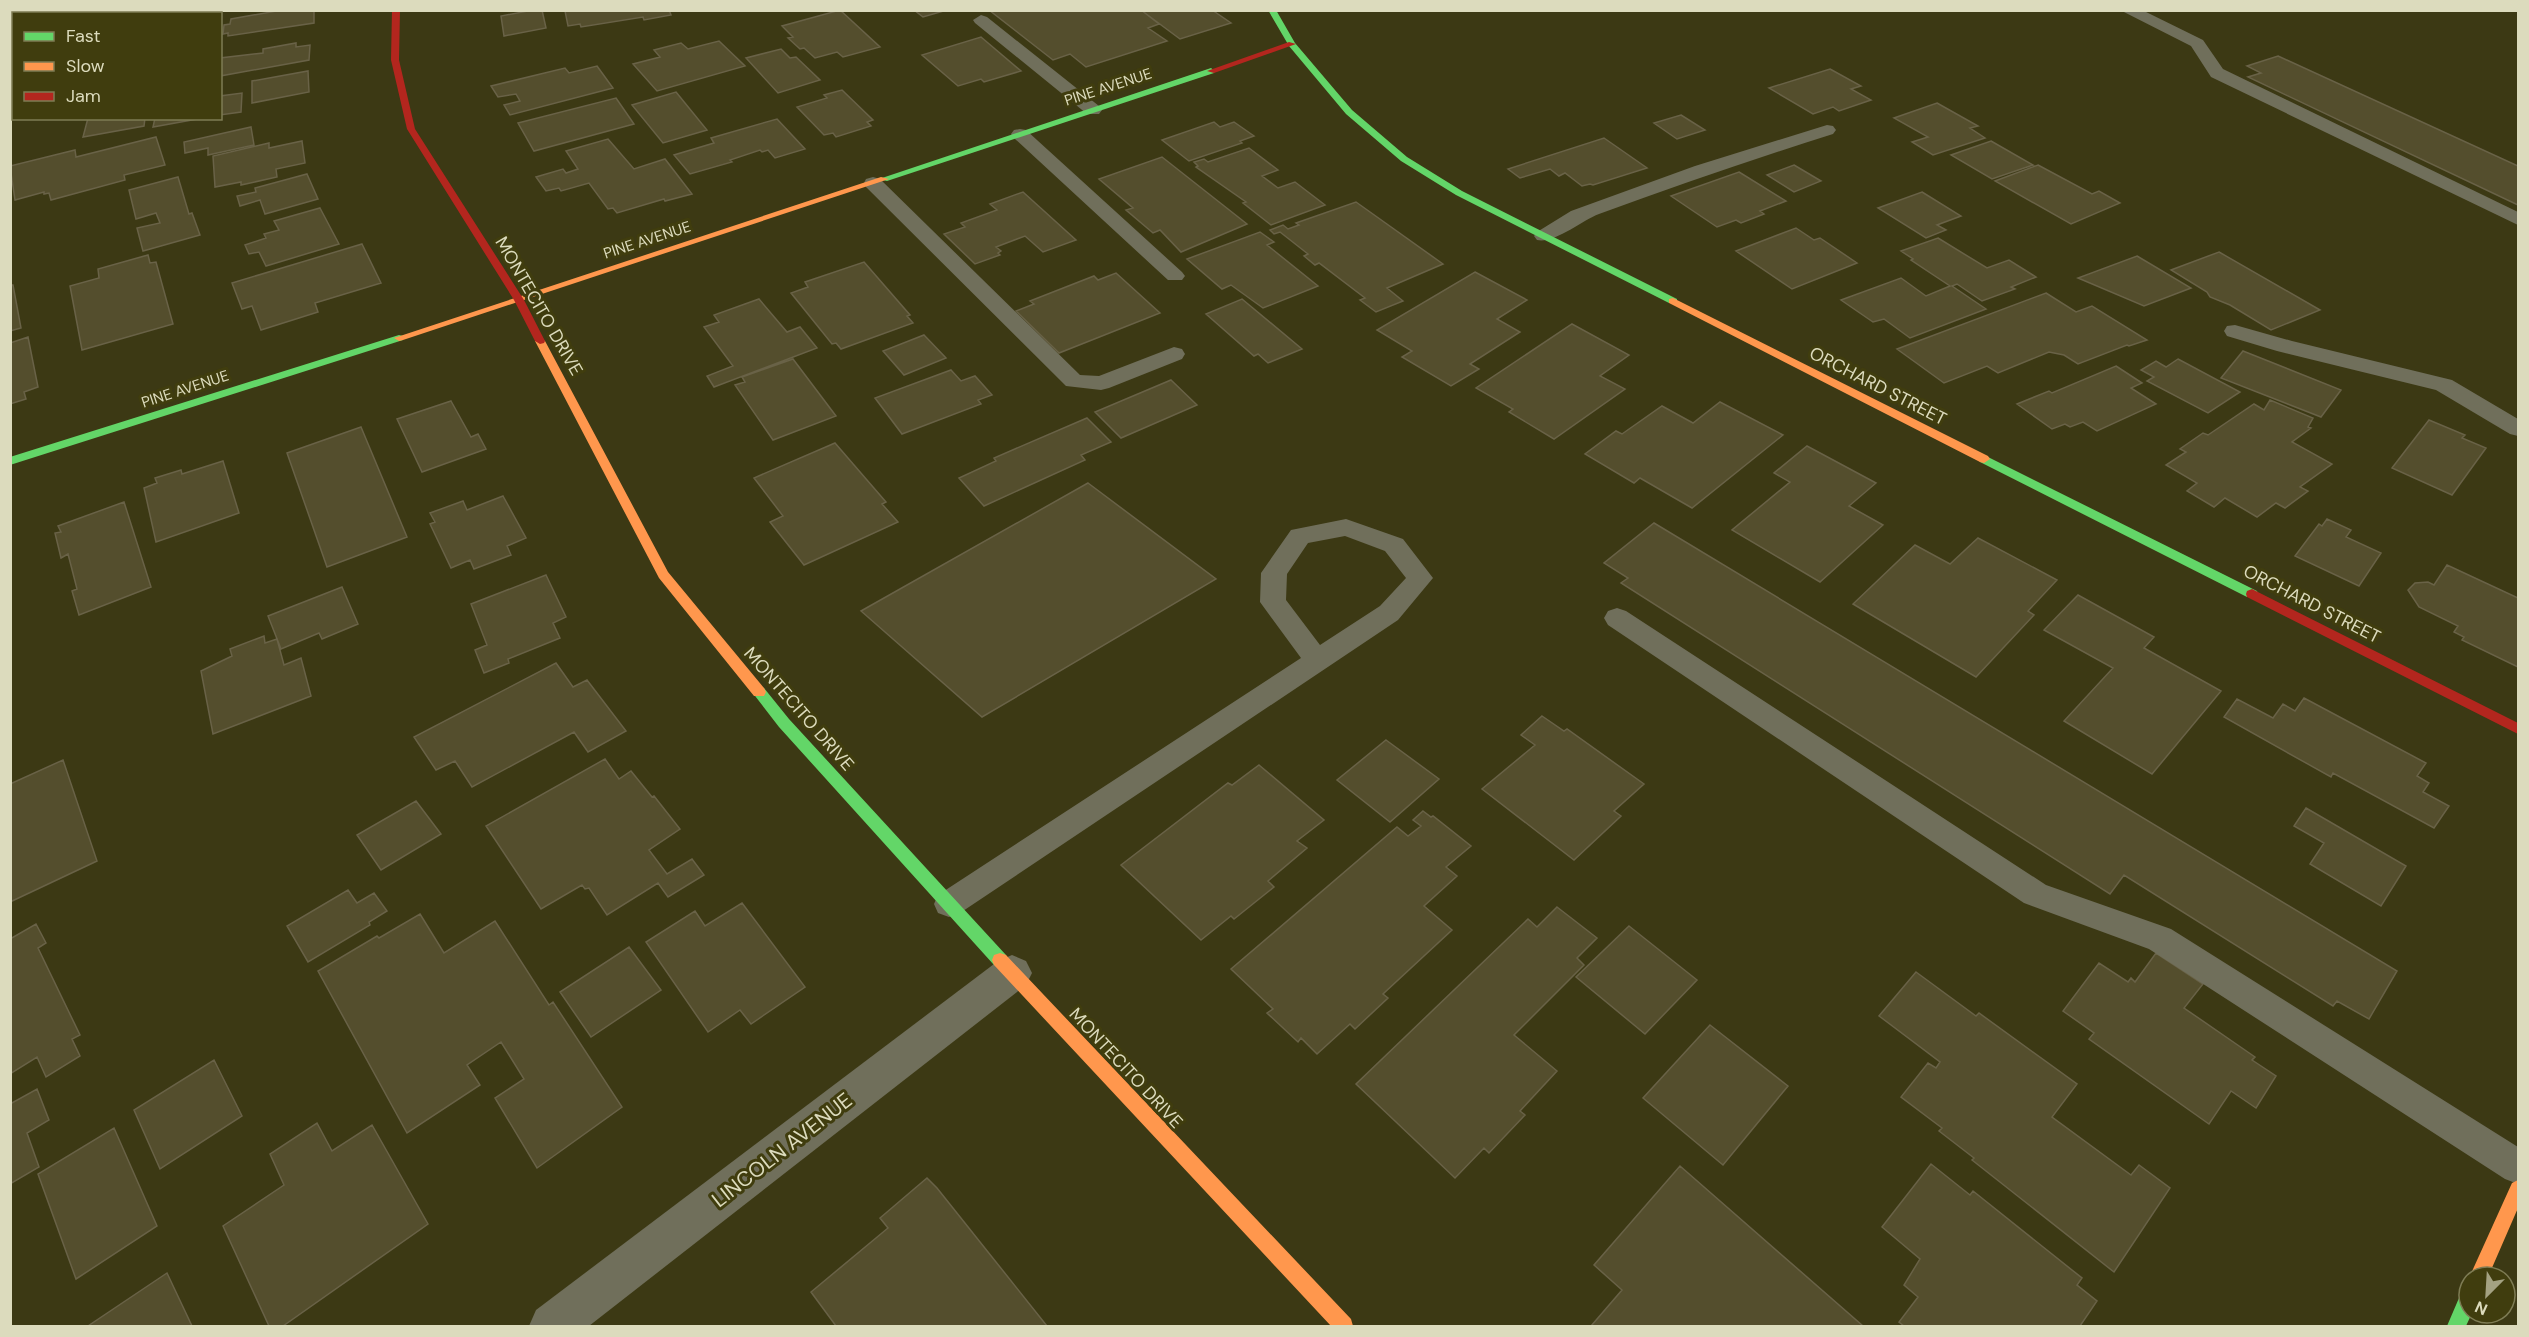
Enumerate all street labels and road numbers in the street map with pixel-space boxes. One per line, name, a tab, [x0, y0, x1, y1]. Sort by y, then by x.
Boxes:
street label: PINE AVENUE	[1062, 63, 1154, 111]
street label: PINE AVENUE	[601, 216, 693, 264]
street label: MONTECITO DRIVE	[489, 232, 589, 380]
street label: ORCHARD STREET	[1805, 341, 1951, 431]
street label: PINE AVENUE	[139, 365, 231, 413]
street label: ORCHARD STREET	[2239, 559, 2385, 649]
street label: MONTECITO DRIVE	[739, 642, 859, 776]
street label: MONTECITO DRIVE	[1064, 1003, 1188, 1133]
street label: LINCOLN AVENUE	[706, 1086, 858, 1214]

